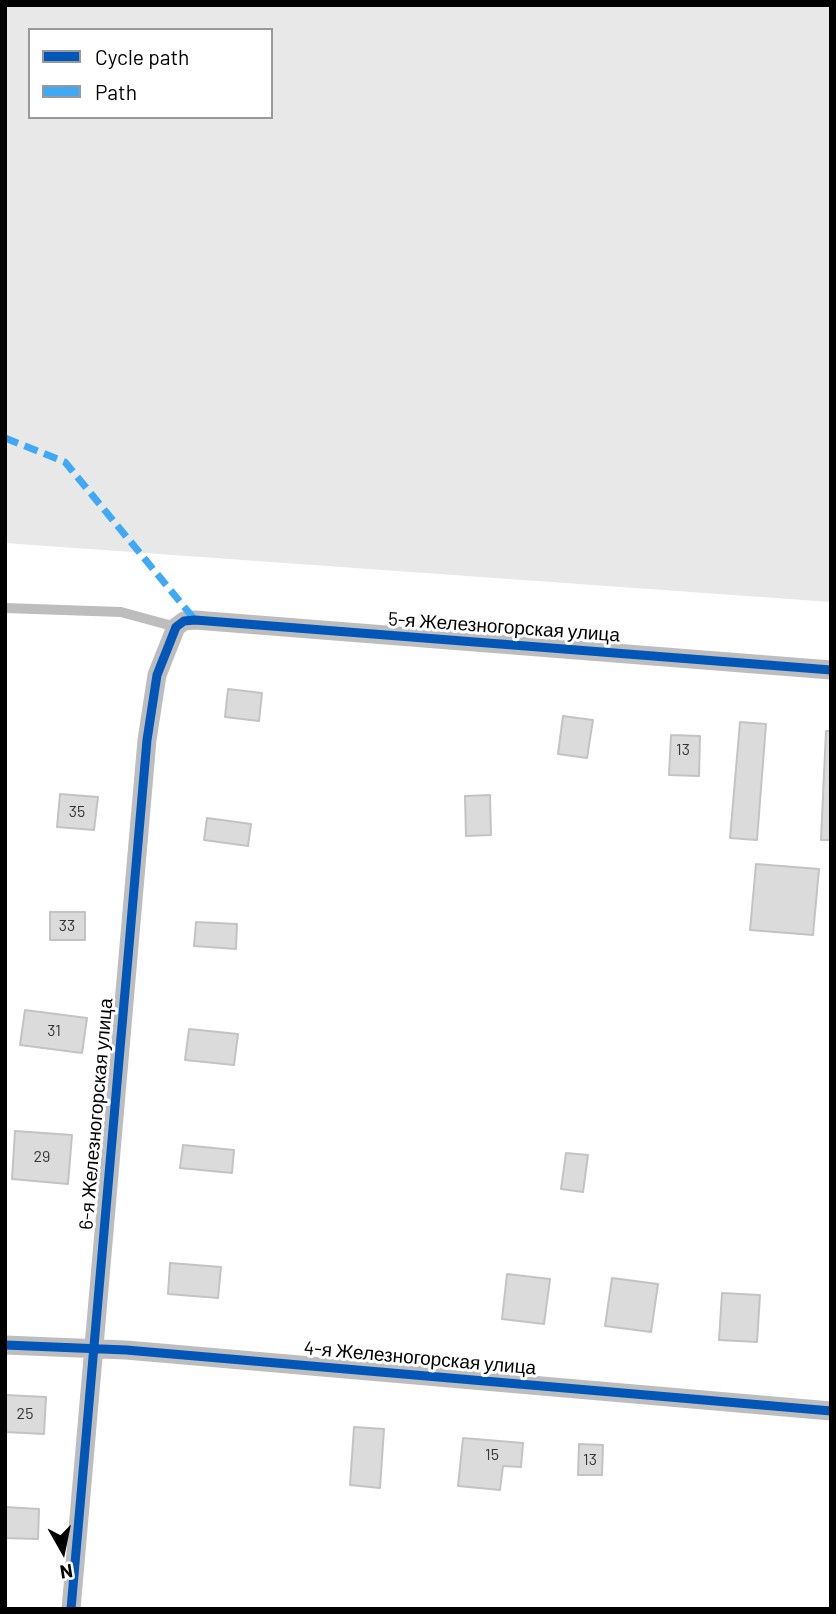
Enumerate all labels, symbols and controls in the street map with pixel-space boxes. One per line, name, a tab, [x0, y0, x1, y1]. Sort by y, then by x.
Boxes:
legend	[28, 28, 273, 119]
text: Cycle path	[95, 44, 189, 69]
text: Path	[95, 79, 137, 104]
street label: 5-я Железногорская улица	[387, 608, 621, 646]
house number: 13	[676, 740, 690, 760]
house number: 35	[69, 802, 85, 822]
house number: 33	[59, 916, 75, 936]
street label: 6-я Железногорская улица	[75, 997, 117, 1231]
house number: 31	[47, 1021, 61, 1041]
house number: 29	[34, 1147, 50, 1167]
street label: 4-я Железногорская улица	[303, 1336, 537, 1380]
house number: 25	[17, 1404, 33, 1424]
house number: 15	[485, 1445, 499, 1465]
house number: 13	[583, 1450, 597, 1470]
north arrow	[28, 1516, 98, 1586]
text: N	[58, 1560, 74, 1585]

